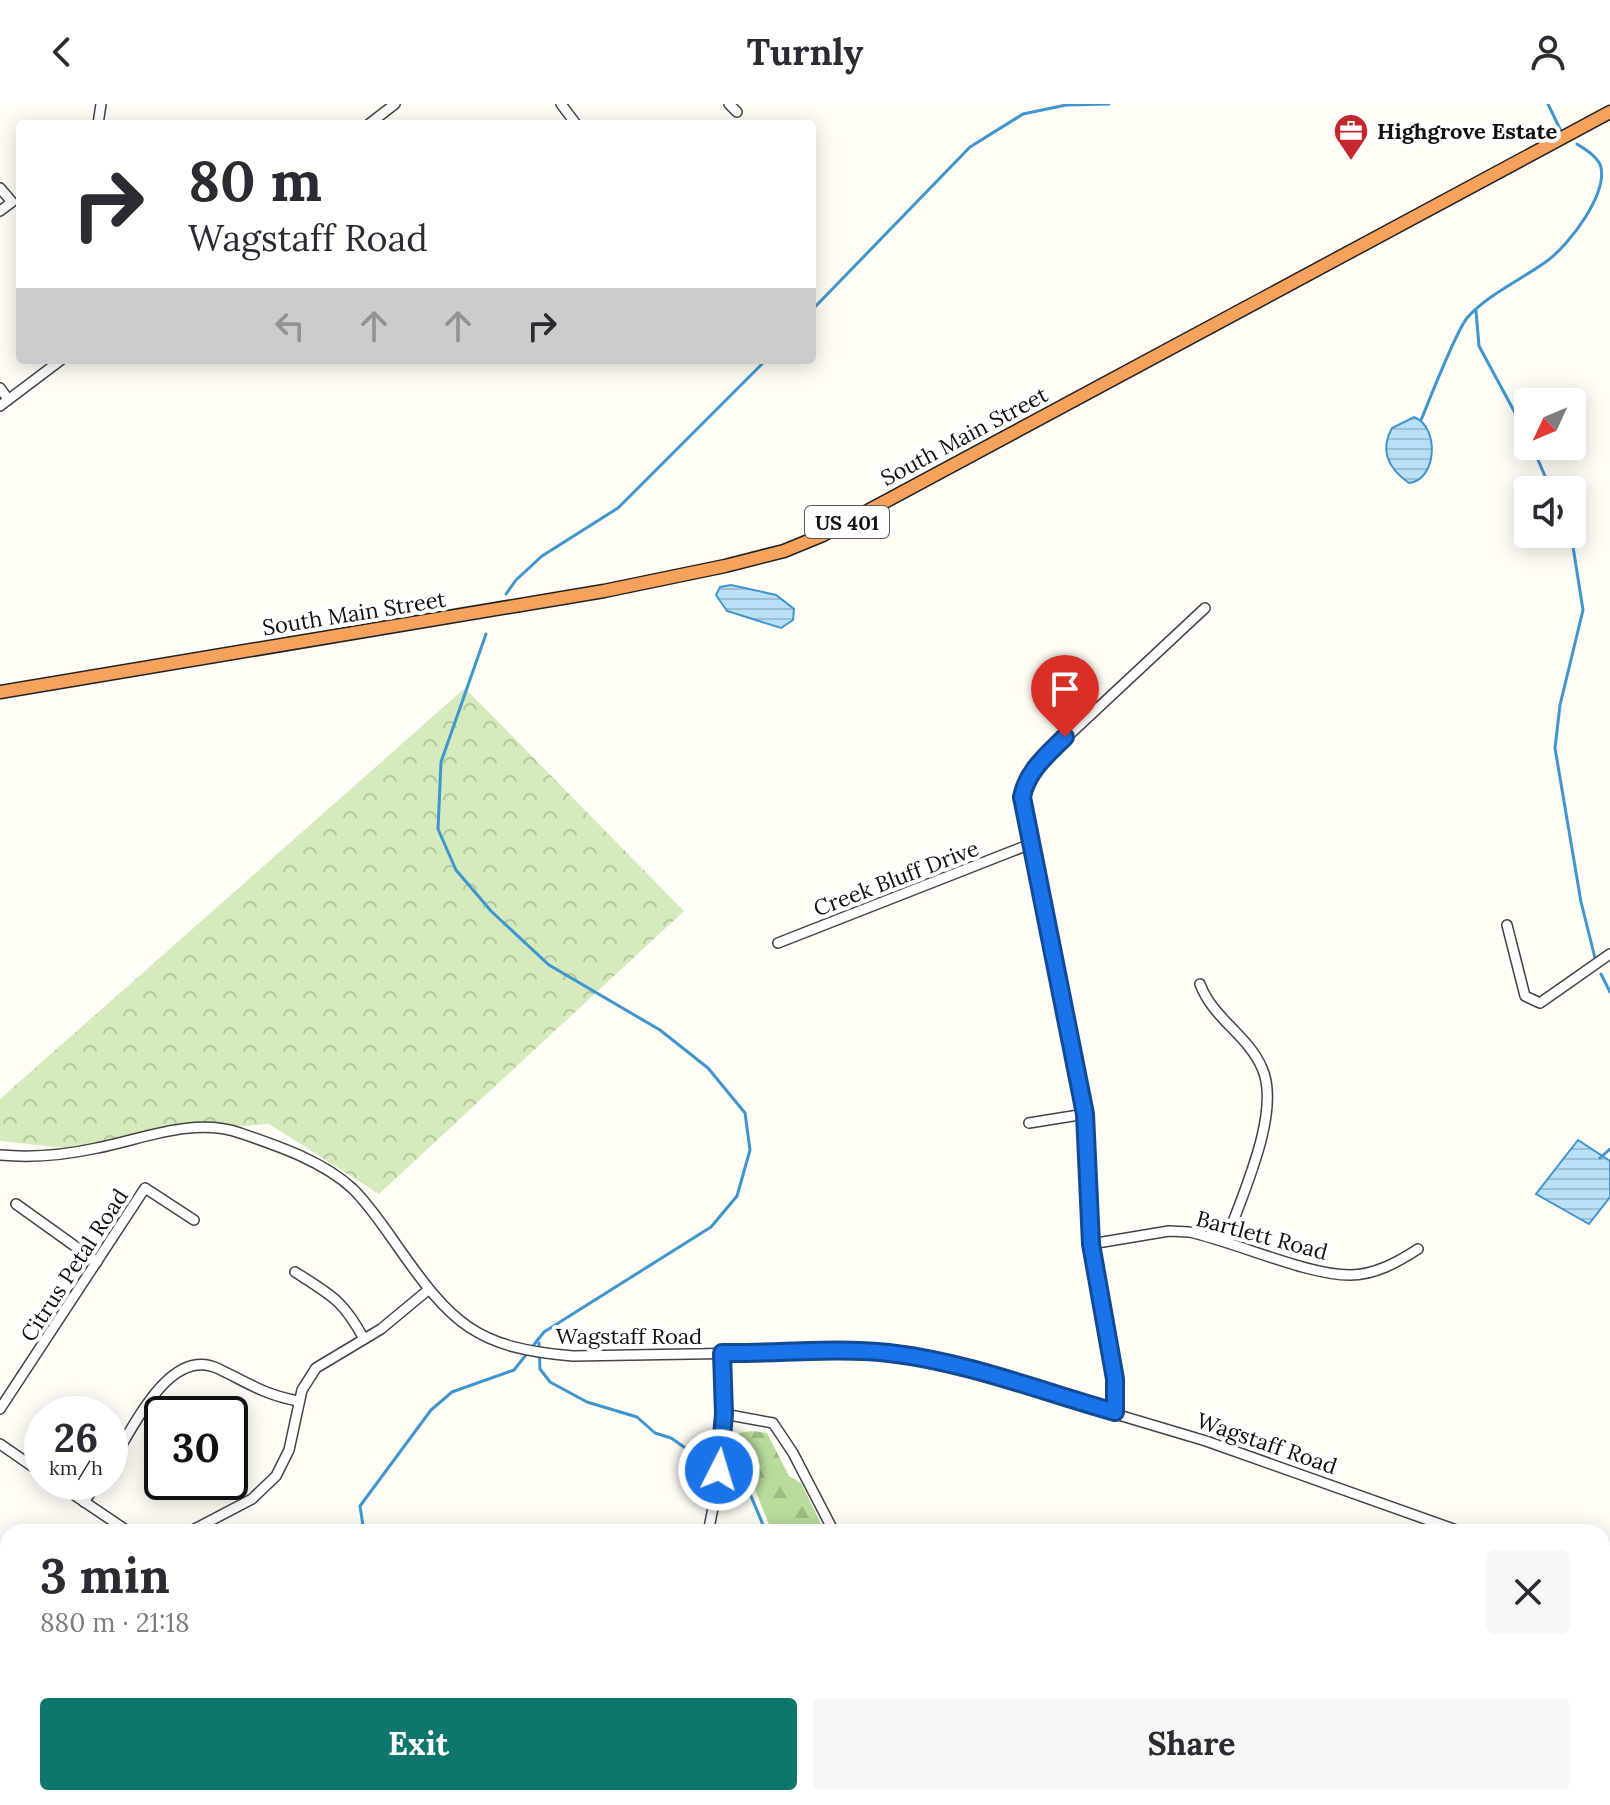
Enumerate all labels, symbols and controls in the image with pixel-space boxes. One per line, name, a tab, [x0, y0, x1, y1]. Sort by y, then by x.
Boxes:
text: Turnly	[747, 29, 863, 75]
icon: back	[40, 30, 84, 74]
icon: person	[1526, 30, 1570, 74]
office icon: Highgrove Estate	[1332, 112, 1370, 162]
place label: Highgrove Estate	[1377, 117, 1558, 145]
text: 80 m	[188, 145, 322, 216]
icon: right	[56, 152, 160, 256]
text: Wagstaff Road	[188, 215, 428, 261]
icon: left	[268, 304, 312, 348]
icon: ahead	[352, 304, 396, 348]
icon: ahead	[436, 304, 480, 348]
icon: right	[520, 304, 564, 348]
street label: South Main Street	[876, 380, 1053, 492]
north arrow	[1514, 388, 1586, 460]
map controls	[1514, 388, 1586, 548]
button: sound	[1514, 476, 1586, 548]
road number: US 401	[805, 506, 889, 538]
street label: South Main Street	[260, 585, 448, 641]
pin	[1031, 655, 1099, 737]
icon: arrive	[1043, 667, 1087, 711]
street label: Creek Bluff Drive	[809, 834, 983, 922]
street label: Citrus Petal Road	[14, 1183, 134, 1347]
street label: Bartlett Road	[1193, 1204, 1331, 1266]
street label: Wagstaff Road	[556, 1322, 702, 1350]
speed limit sign: 30	[144, 1396, 248, 1500]
street label: Wagstaff Road	[1193, 1406, 1341, 1480]
text: 26	[54, 1412, 98, 1463]
position arrow	[677, 1428, 761, 1512]
text: km/h	[49, 1455, 103, 1480]
text: 3 min	[40, 1545, 170, 1606]
button: close	[1486, 1550, 1570, 1634]
text: 880 m · 21:18	[40, 1606, 190, 1639]
button: Exit	[40, 1698, 797, 1790]
button: Share	[813, 1698, 1570, 1790]

